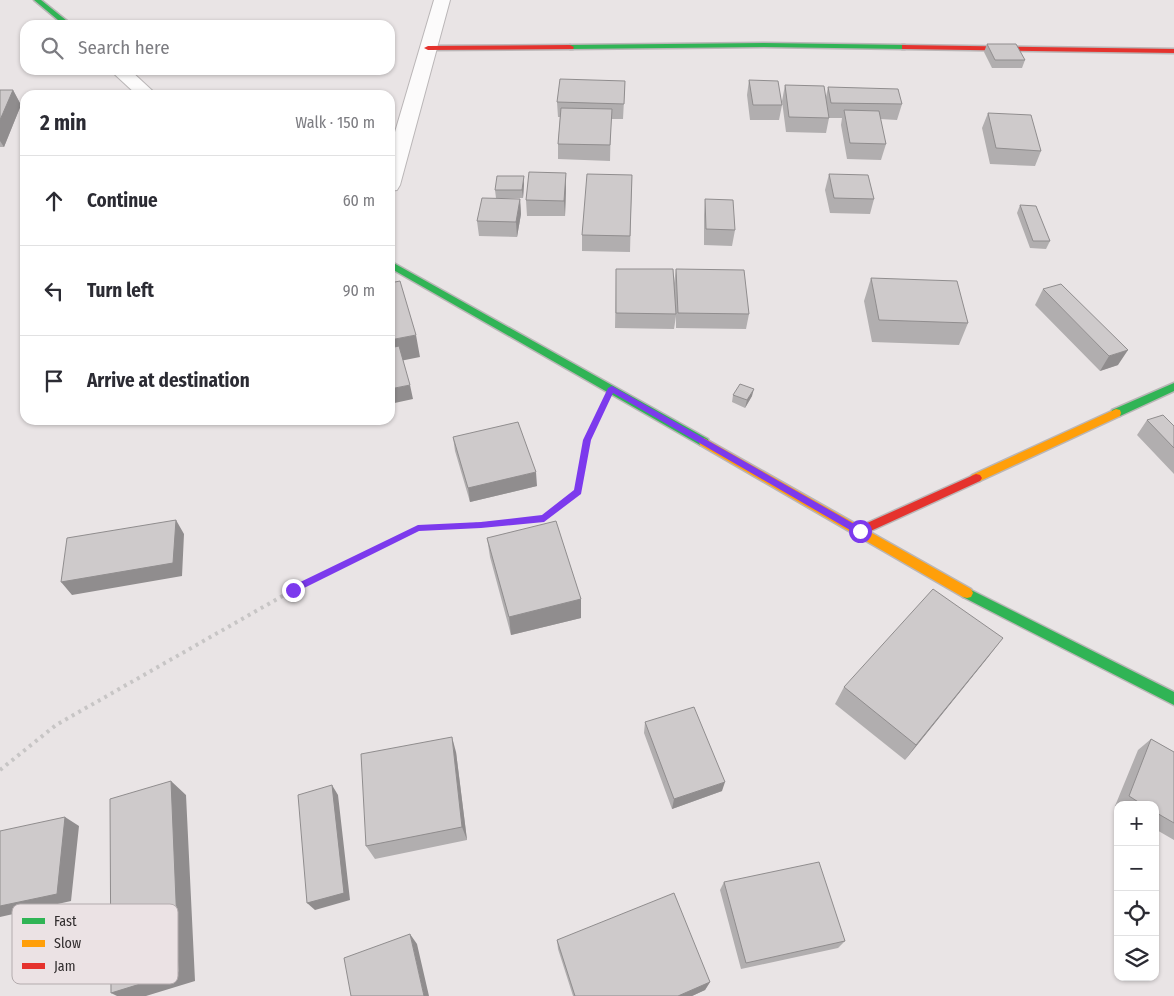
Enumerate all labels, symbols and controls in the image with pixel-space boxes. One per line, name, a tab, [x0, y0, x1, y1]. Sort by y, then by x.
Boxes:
search box	[20, 20, 395, 75]
icon: search	[38, 34, 66, 62]
text: Search here	[78, 36, 170, 59]
text: 2 min	[40, 110, 87, 136]
text: Walk · 150 m	[295, 113, 375, 132]
icon: ahead	[40, 187, 68, 215]
text: Continue	[87, 189, 158, 212]
text: 60 m	[343, 191, 375, 210]
icon: left	[40, 277, 68, 305]
text: Turn left	[87, 279, 154, 302]
text: 90 m	[343, 281, 375, 300]
icon: arrive	[40, 367, 68, 395]
text: Arrive at destination	[87, 369, 250, 392]
route start	[849, 520, 872, 543]
route end	[282, 579, 305, 602]
map controls	[1114, 801, 1159, 981]
button: +	[1114, 801, 1159, 846]
button: −	[1114, 846, 1159, 891]
button: locate	[1114, 891, 1159, 936]
legend	[12, 904, 178, 984]
text: Fast	[54, 913, 77, 930]
text: Slow	[54, 935, 81, 952]
button: layers	[1114, 936, 1159, 981]
text: Jam	[54, 958, 75, 975]

